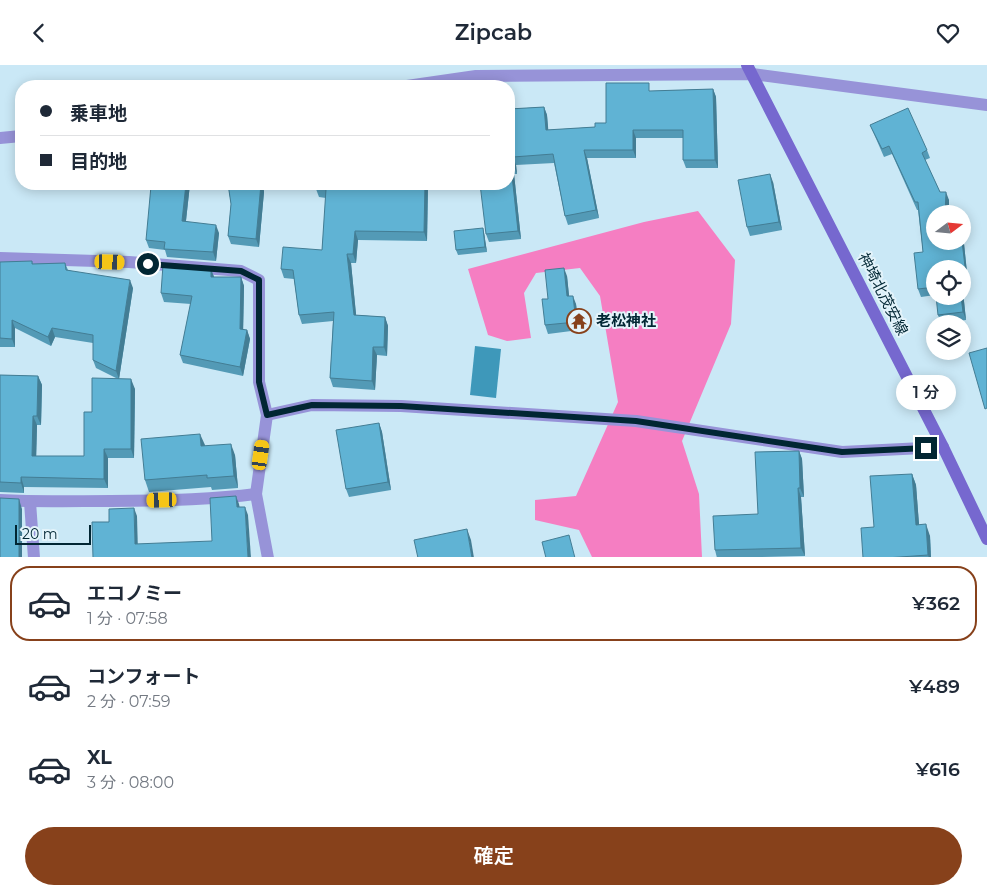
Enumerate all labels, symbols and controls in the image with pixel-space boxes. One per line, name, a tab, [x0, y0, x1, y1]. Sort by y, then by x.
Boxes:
icon: back	[25, 19, 53, 47]
text: Zipcab	[455, 19, 532, 46]
icon: heart	[934, 19, 962, 47]
text: 乗車地	[70, 102, 127, 125]
text: 目的地	[70, 150, 127, 173]
north arrow	[926, 205, 971, 250]
map controls	[926, 205, 971, 360]
street label: 神埼北茂安線	[855, 249, 912, 338]
route start	[137, 253, 159, 275]
car	[94, 254, 125, 270]
button: locate	[926, 260, 971, 305]
temple icon: 老松神社	[566, 308, 592, 334]
place label: 老松神社	[596, 311, 656, 330]
button: layers	[926, 315, 971, 360]
callout: 1 分	[896, 375, 956, 411]
text: 1 分	[913, 383, 939, 402]
route end	[915, 437, 937, 459]
car	[251, 439, 270, 471]
car	[146, 492, 177, 508]
scale bar	[15, 523, 91, 546]
text: 20 m	[22, 525, 58, 543]
icon: car	[27, 581, 72, 626]
text: エコノミー	[87, 582, 182, 605]
text: ¥362	[912, 592, 960, 615]
text: 1 分 · 07:58	[87, 609, 168, 628]
icon: car	[27, 664, 72, 709]
text: コンフォート	[87, 665, 200, 688]
text: ¥489	[909, 675, 960, 698]
text: 2 分 · 07:59	[87, 692, 170, 711]
text: XL	[87, 746, 112, 769]
icon: car	[27, 747, 72, 792]
text: ¥616	[915, 758, 960, 781]
text: 3 分 · 08:00	[87, 773, 174, 792]
button: 確定	[25, 827, 962, 885]

